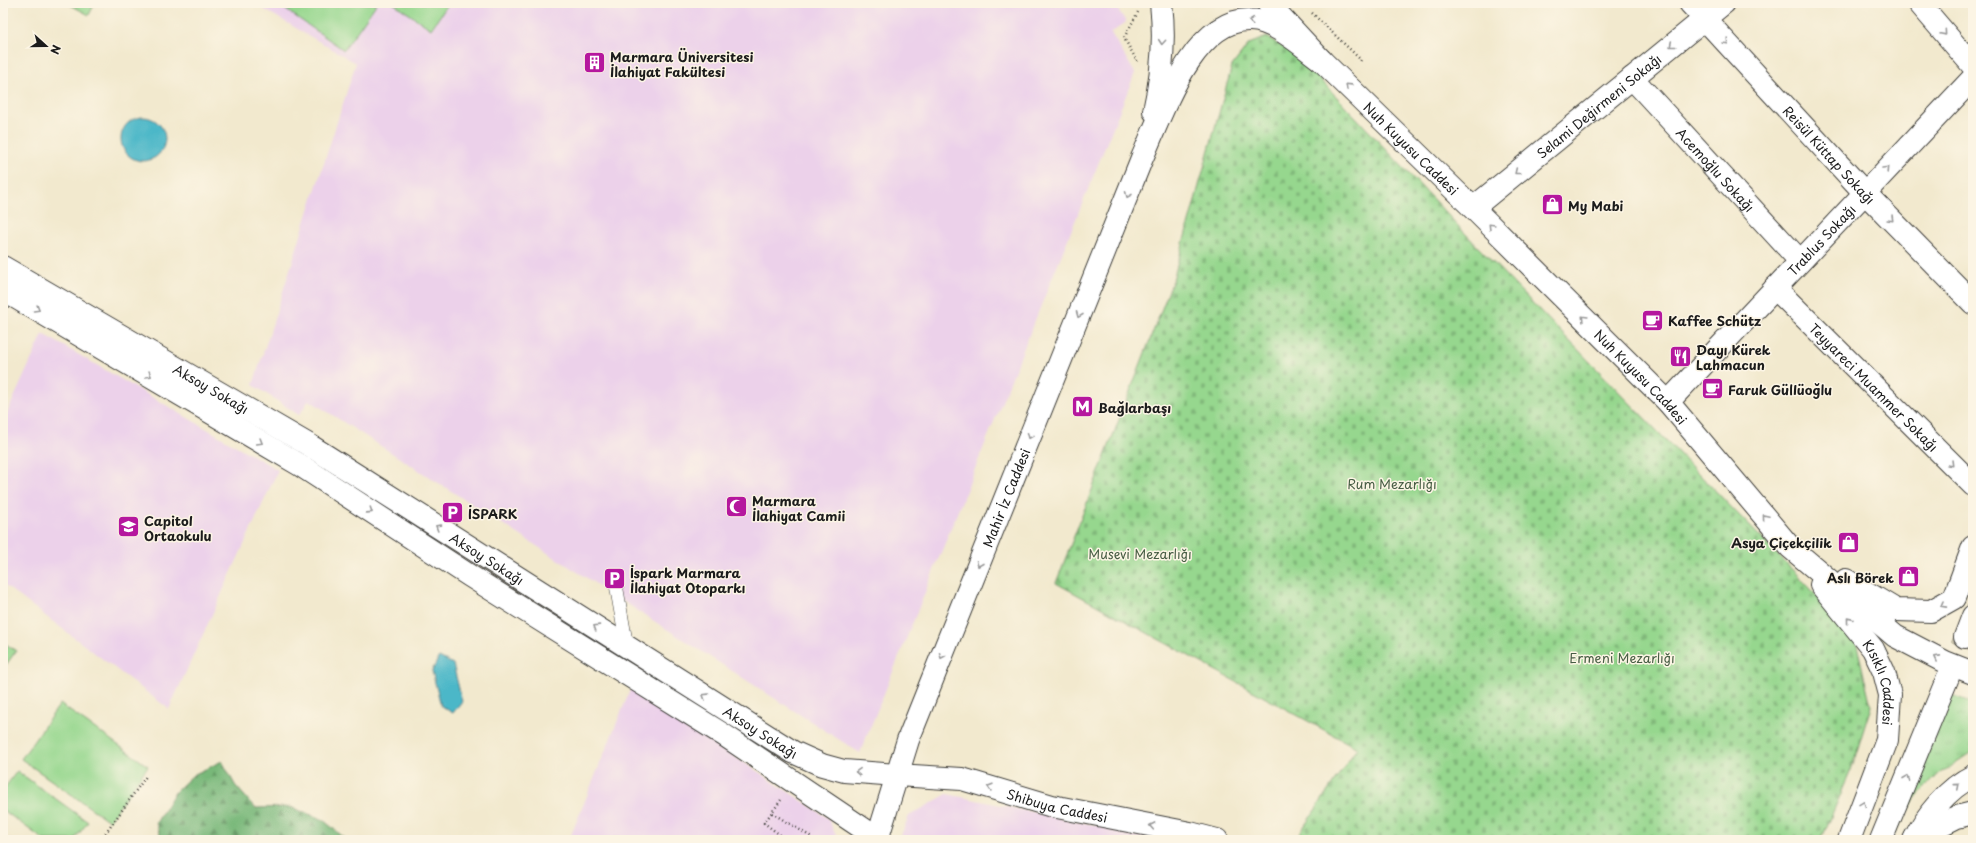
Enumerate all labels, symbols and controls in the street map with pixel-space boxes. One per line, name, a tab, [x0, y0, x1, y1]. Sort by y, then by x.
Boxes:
one-way arrow	[1248, 16, 1254, 25]
north arrow	[26, 26, 66, 66]
one-way arrow	[1940, 28, 1947, 35]
one-way arrow	[1721, 37, 1729, 45]
one-way arrow	[1158, 39, 1167, 45]
one-way arrow	[1669, 41, 1677, 48]
text: N	[46, 43, 65, 57]
place label: Marmara Üniversitesi İlahiyat Fakültesi	[610, 47, 754, 81]
street label: Selami Değirmeni Sokağı	[1532, 49, 1665, 162]
building icon: Marmara Üniversitesi İlahiyat Fakültesi	[582, 50, 608, 76]
one-way arrow	[1345, 83, 1353, 91]
street label: Nuh Kuyusu Caddesi	[1360, 97, 1463, 199]
street label: Reisül Küttap Sokağı	[1779, 101, 1880, 208]
street label: Acemoğlu Sokağı	[1672, 123, 1759, 216]
one-way arrow	[1881, 166, 1889, 174]
one-way arrow	[1514, 167, 1522, 174]
one-way arrow	[1124, 191, 1132, 198]
shop icon: My Mabi	[1539, 192, 1565, 218]
place label: My Mabi	[1568, 196, 1624, 215]
street label: Trablus Sokağı	[1783, 200, 1859, 280]
one-way arrow	[1886, 214, 1894, 222]
one-way arrow	[1488, 223, 1496, 231]
one-way arrow	[33, 305, 40, 312]
cafe icon: Kaffee Schütz	[1640, 307, 1666, 333]
one-way arrow	[1076, 311, 1084, 319]
place label: Kaffee Schütz	[1668, 311, 1761, 330]
one-way arrow	[1581, 315, 1588, 322]
street label: Teyyareci Muammer Sokağı	[1806, 318, 1943, 455]
street label: Nuh Kuyusu Caddesi	[1590, 325, 1692, 428]
place label: Dayı Kürek Lahmacun	[1696, 340, 1771, 374]
restaurant icon: Dayı Kürek Lahmacun	[1668, 343, 1694, 369]
street label: Aksoy Sokağı	[170, 359, 253, 418]
one-way arrow	[145, 371, 152, 378]
cafe icon: Faruk Güllüoğlu	[1699, 376, 1725, 402]
place label: Faruk Güllüoğlu	[1728, 380, 1832, 399]
metro station icon: Bağlarbaşı	[1069, 394, 1095, 420]
place label: Bağlarbaşı	[1098, 398, 1171, 417]
one-way arrow	[1027, 432, 1035, 439]
one-way arrow	[256, 437, 263, 444]
street label: Mahir İz Caddesi	[977, 445, 1034, 550]
one-way arrow	[1946, 459, 1954, 466]
park label: Rum Mezarlığı	[1347, 474, 1437, 493]
place label: Marmara İlahiyat Camii	[752, 491, 845, 525]
mosque icon: Marmara İlahiyat Camii	[723, 494, 749, 520]
parking icon: İSPARK	[440, 500, 466, 526]
place label: İSPARK	[468, 504, 518, 523]
one-way arrow	[366, 506, 373, 513]
place label: Capitol Ortaokulu	[144, 511, 212, 545]
school or university icon: Capitol Ortaokulu	[115, 514, 141, 540]
one-way arrow	[1763, 514, 1770, 522]
one-way arrow	[436, 525, 443, 532]
street label: Aksoy Sokağı	[446, 527, 528, 589]
shop icon: Asya Çiçekçilik	[1835, 529, 1861, 555]
place label: Asya Çiçekçilik	[1731, 533, 1832, 552]
park label: Musevi Mezarlığı	[1088, 544, 1192, 563]
one-way arrow	[976, 559, 984, 567]
place label: İspark Marmara İlahiyat Otoparkı	[630, 563, 745, 597]
shop icon: Aslı Börek	[1896, 564, 1922, 590]
parking icon: İspark Marmara İlahiyat Otoparkı	[602, 566, 628, 592]
place label: Aslı Börek	[1827, 568, 1894, 587]
one-way arrow	[1940, 600, 1947, 607]
one-way arrow	[1847, 618, 1854, 625]
one-way arrow	[593, 624, 600, 631]
street label: Kısıklı Caddesi	[1859, 635, 1900, 726]
park label: Ermeni Mezarlığı	[1569, 648, 1675, 667]
one-way arrow	[938, 653, 946, 660]
one-way arrow	[1934, 655, 1941, 663]
one-way arrow	[702, 694, 709, 701]
street label: Aksoy Sokağı	[720, 701, 801, 762]
one-way arrow	[855, 767, 861, 776]
one-way arrow	[1902, 775, 1910, 782]
one-way arrow	[987, 783, 994, 792]
street label: Shibuya Caddesi	[1005, 783, 1109, 826]
one-way arrow	[1952, 784, 1960, 791]
one-way arrow	[1858, 800, 1866, 807]
one-way arrow	[1148, 822, 1155, 830]

